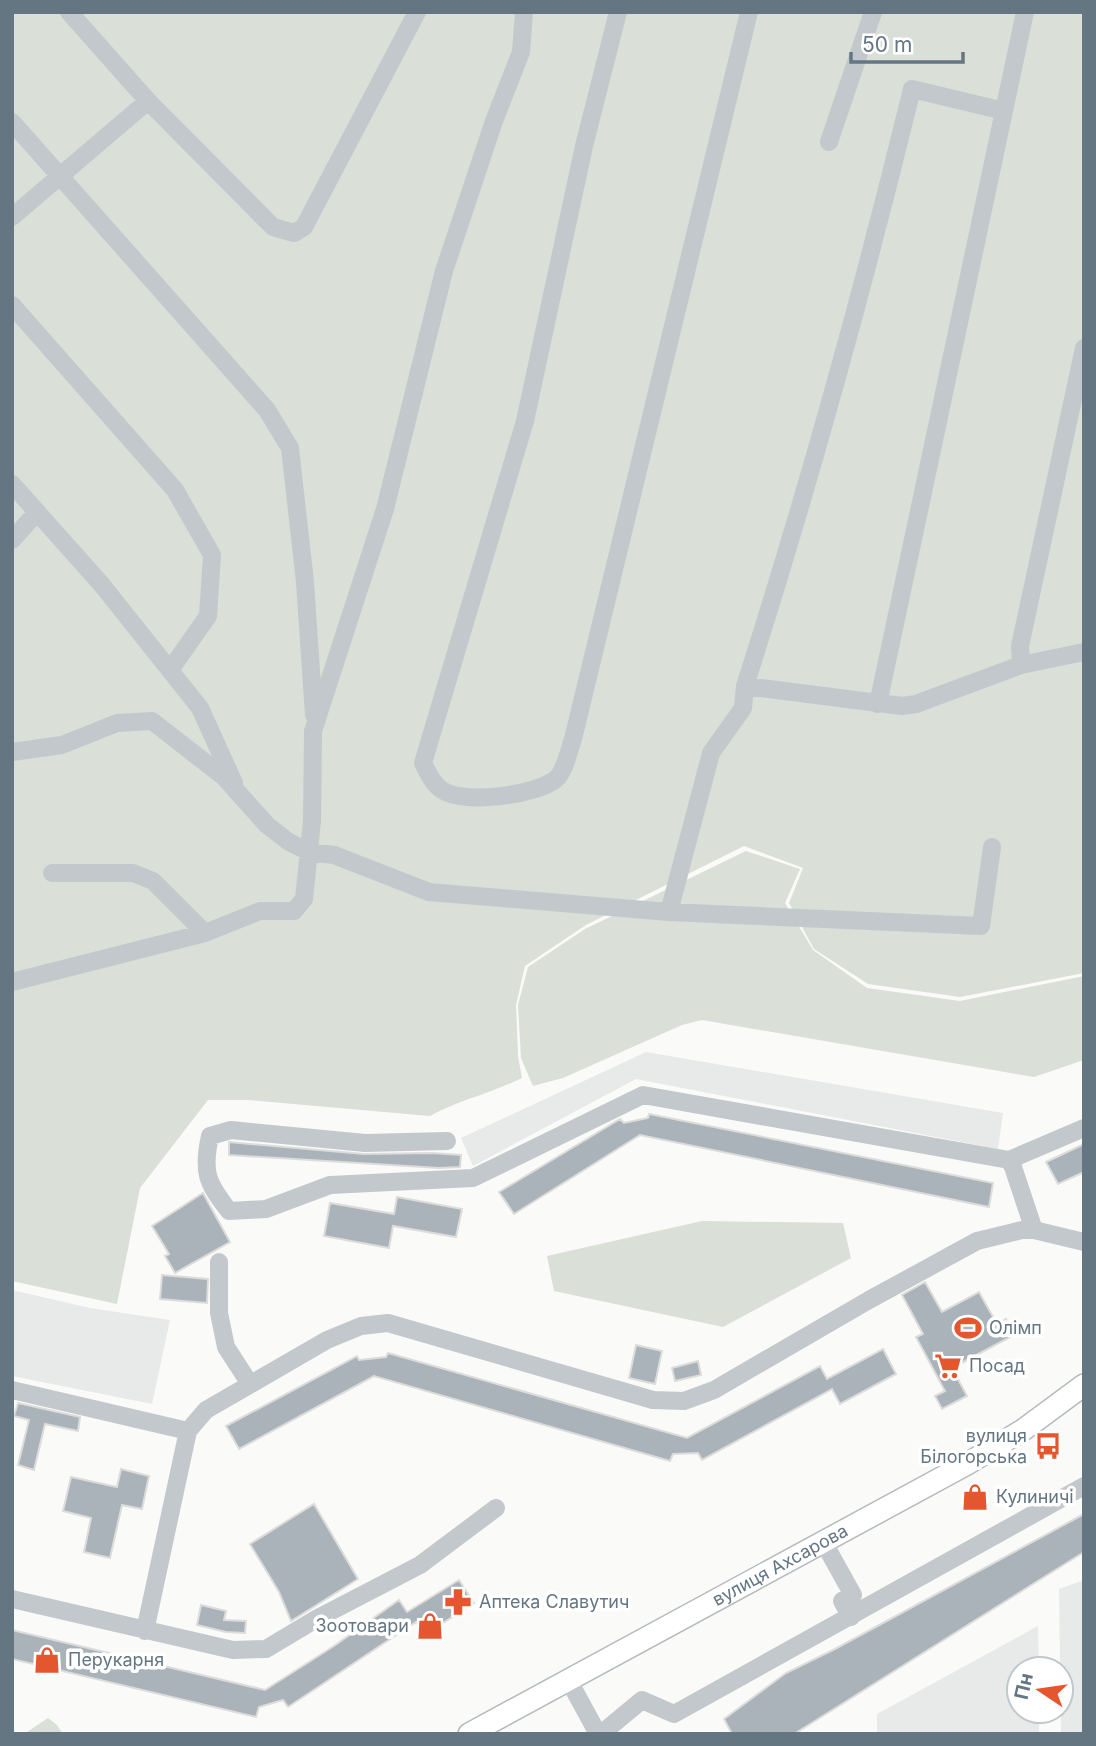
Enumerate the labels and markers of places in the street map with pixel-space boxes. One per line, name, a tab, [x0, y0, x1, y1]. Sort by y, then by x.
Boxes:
sports icon: Олімп	[953, 1313, 983, 1343]
place label: Олімп	[989, 1317, 1042, 1338]
supermarket icon: Посад	[933, 1351, 963, 1381]
place label: Посад	[969, 1355, 1025, 1376]
place label: вулиця Білогорська	[920, 1425, 1027, 1467]
bus stop icon: вулиця Білогорська	[1033, 1431, 1063, 1461]
shop icon: Кулиничі	[960, 1482, 990, 1512]
place label: Кулиничі	[996, 1486, 1074, 1507]
pharmacy icon: Аптека Славутич	[443, 1587, 473, 1617]
place label: Аптека Славутич	[479, 1591, 629, 1612]
shop icon: Зоотовари	[415, 1611, 445, 1641]
place label: Зоотовари	[315, 1615, 409, 1636]
shop icon: Перукарня	[32, 1645, 62, 1675]
place label: Перукарня	[68, 1649, 164, 1670]

